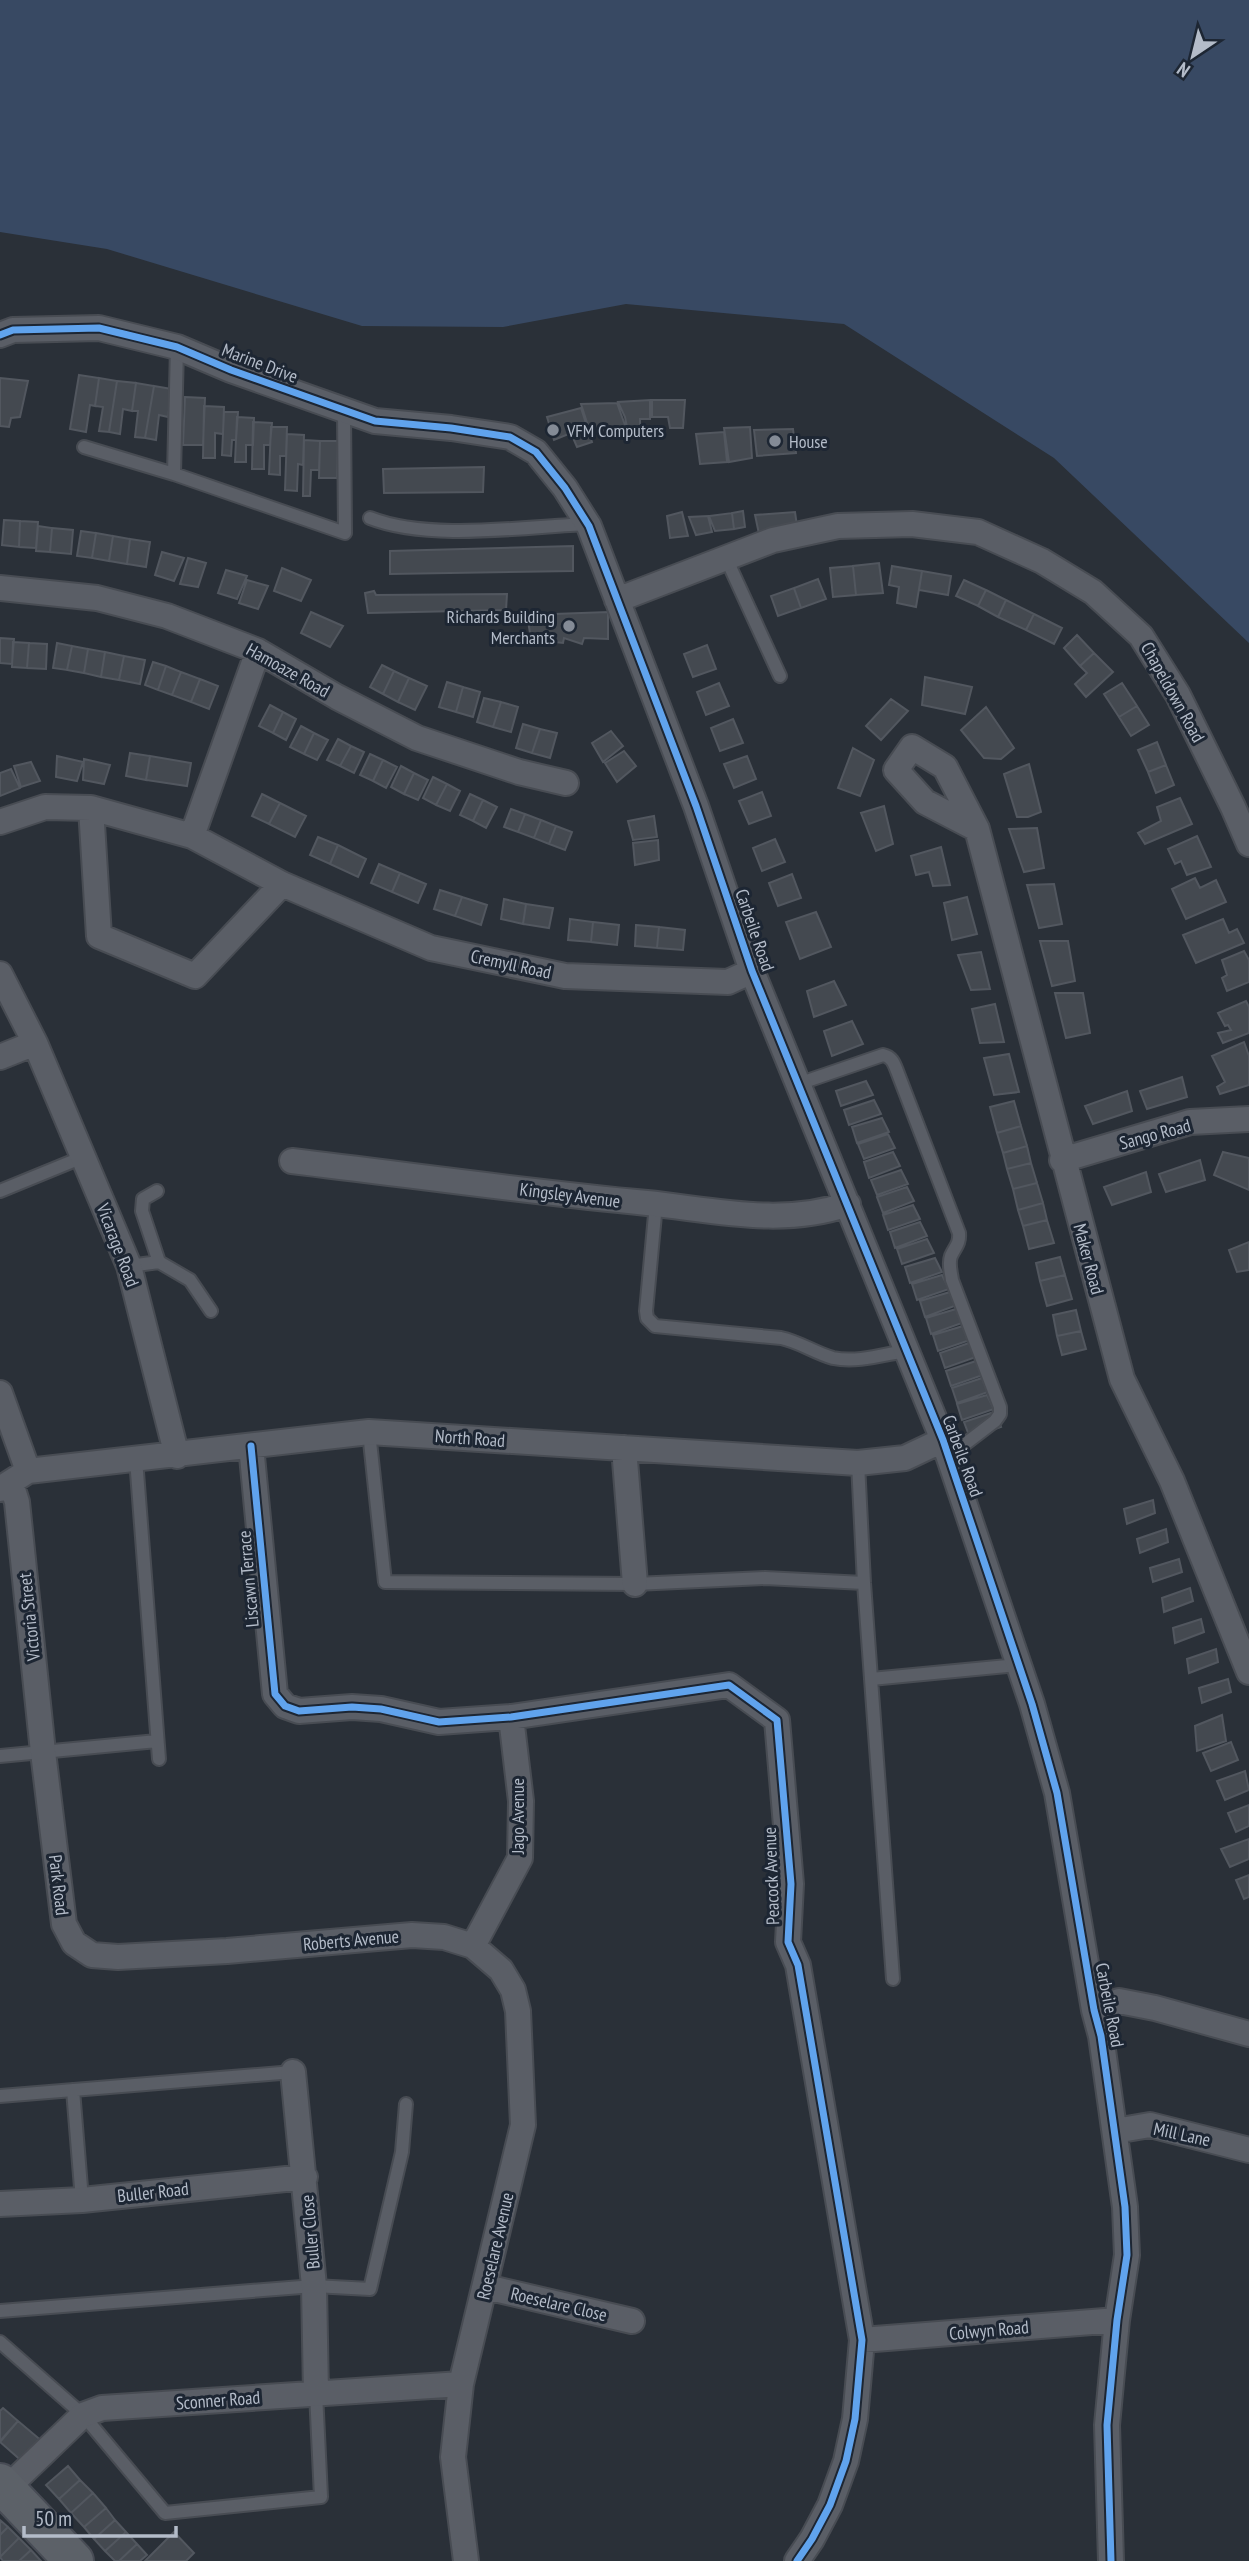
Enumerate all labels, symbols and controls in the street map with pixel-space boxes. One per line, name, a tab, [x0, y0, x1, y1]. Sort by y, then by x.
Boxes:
north arrow	[1158, 21, 1228, 91]
text: N	[1172, 57, 1194, 83]
street label: Marine Drive	[219, 338, 301, 388]
place label: VFM Computers	[566, 419, 664, 442]
marker: VFM Computers	[545, 422, 561, 438]
place label: House	[789, 430, 828, 453]
marker: House	[767, 433, 783, 449]
place label: Richards Building Merchants	[447, 605, 555, 649]
marker: Richards Building Merchants	[561, 618, 577, 634]
street label: Hamoaze Road	[242, 638, 334, 702]
street label: Chapeldown Road	[1136, 638, 1210, 746]
street label: Carbeile Road	[730, 886, 780, 974]
street label: Cremyll Road	[469, 944, 553, 984]
street label: Sango Road	[1117, 1113, 1193, 1155]
street label: Kingsley Avenue	[518, 1177, 622, 1213]
street label: Vicarage Road	[91, 1199, 144, 1290]
street label: Maker Road	[1069, 1221, 1109, 1297]
street label: Carbeile Road	[938, 1412, 988, 1500]
street label: North Road	[434, 1424, 506, 1452]
street label: Liscawn Terrace	[232, 1530, 264, 1628]
street label: Victoria Street	[13, 1572, 45, 1663]
street label: Jago Avenue	[506, 1778, 529, 1855]
street label: Peacock Avenue	[758, 1827, 784, 1925]
street label: Park Road	[44, 1853, 74, 1917]
street label: Roberts Avenue	[302, 1924, 400, 1956]
street label: Carbeile Road	[1091, 1961, 1129, 2049]
street label: Mill Lane	[1152, 2117, 1212, 2151]
street label: Buller Road	[116, 2177, 190, 2207]
street label: Roeselare Avenue	[472, 2190, 518, 2302]
street label: Buller Close	[295, 2194, 325, 2270]
street label: Roeselare Close	[509, 2282, 609, 2326]
street label: Colwyn Road	[948, 2315, 1030, 2345]
street label: Sconner Road	[175, 2386, 261, 2414]
scale bar	[24, 2494, 177, 2538]
text: 50 m	[35, 2505, 72, 2532]

